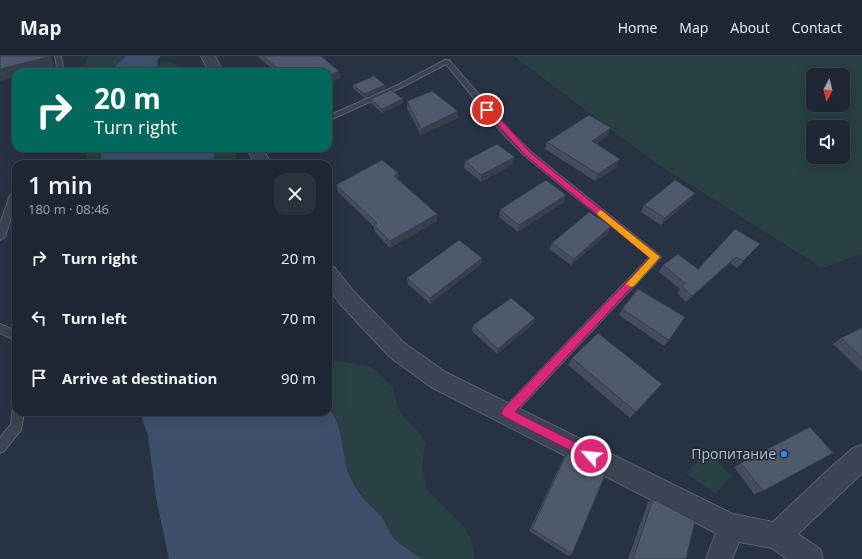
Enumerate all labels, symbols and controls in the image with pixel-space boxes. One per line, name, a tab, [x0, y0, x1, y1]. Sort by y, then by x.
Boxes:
text: Map	[20, 15, 61, 41]
text: Home	[618, 18, 657, 37]
text: Map	[679, 18, 708, 37]
text: About	[730, 18, 770, 37]
text: Contact	[792, 18, 842, 37]
north arrow	[806, 68, 850, 112]
map controls	[806, 68, 850, 164]
text: 20 m	[94, 79, 161, 117]
icon: right	[28, 84, 80, 136]
pin	[470, 93, 504, 127]
icon: arrive	[476, 99, 498, 121]
text: Turn right	[94, 115, 177, 139]
button: sound	[806, 120, 850, 164]
text: 1 min	[28, 168, 93, 201]
button: close	[274, 173, 316, 215]
text: 180 m · 08:46	[28, 200, 109, 218]
icon: right	[28, 247, 50, 269]
text: Turn right	[62, 248, 137, 268]
text: 20 m	[281, 248, 316, 268]
icon: left	[28, 307, 50, 329]
text: Turn left	[62, 308, 127, 328]
text: 70 m	[281, 308, 316, 328]
icon: arrive	[28, 367, 50, 389]
text: Arrive at destination	[62, 368, 217, 388]
text: 90 m	[281, 368, 316, 388]
position arrow	[570, 435, 612, 477]
place label: Пропитание	[691, 444, 776, 463]
marker: Пропитание	[779, 449, 789, 459]

